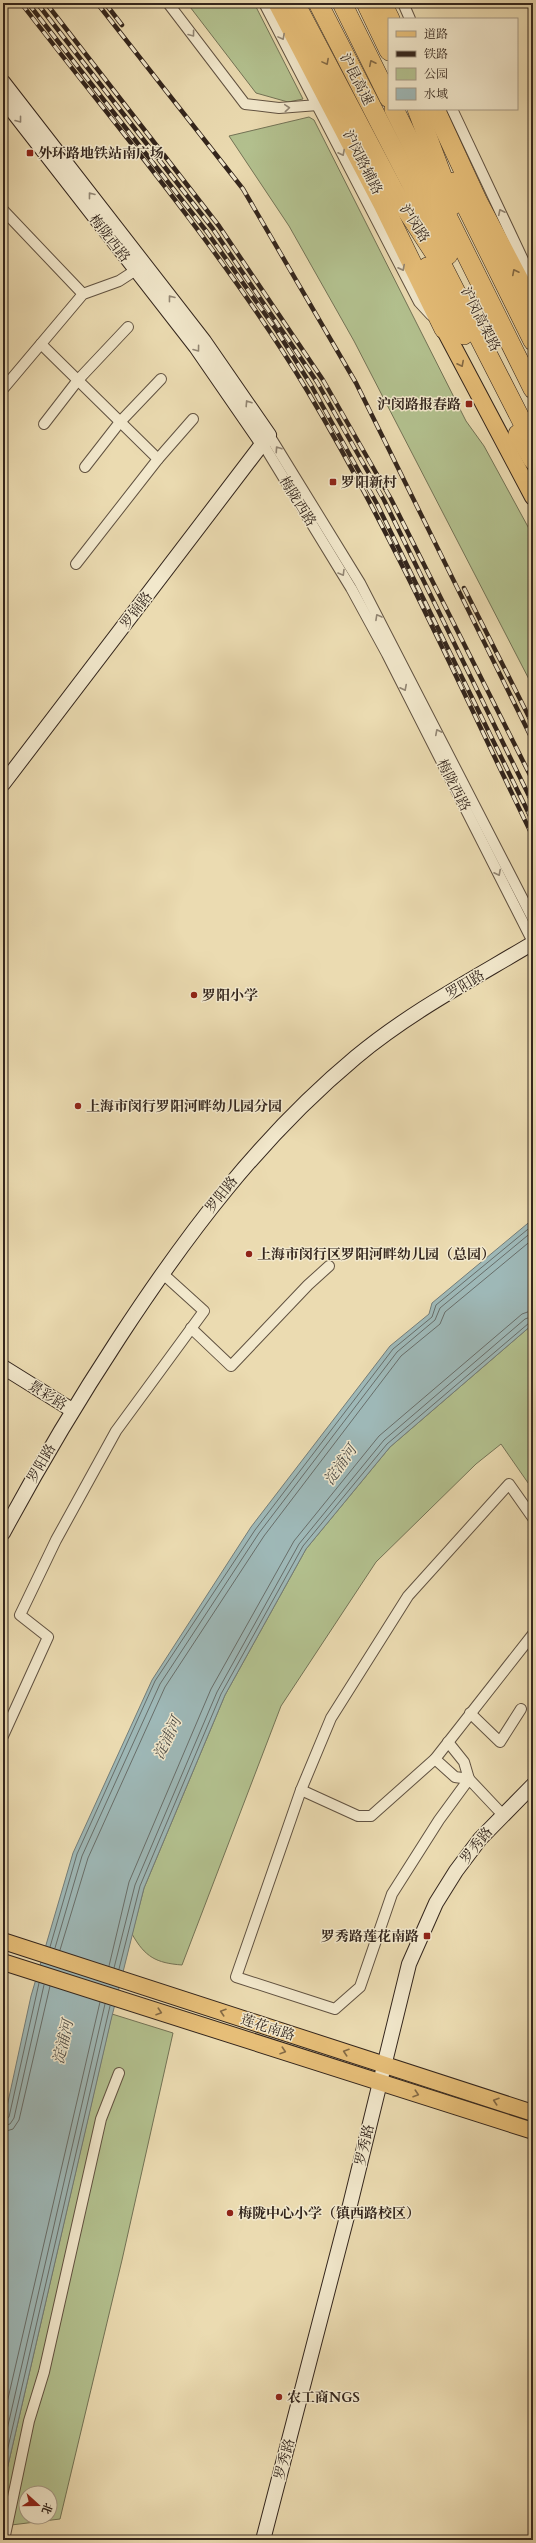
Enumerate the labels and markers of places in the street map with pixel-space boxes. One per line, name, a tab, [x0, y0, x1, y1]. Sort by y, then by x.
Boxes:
place label: 外环路地铁站南广场	[38, 144, 164, 163]
marker: 外环路地铁站南广场	[25, 148, 35, 158]
place label: 沪闵路报春路	[377, 395, 461, 414]
marker: 沪闵路报春路	[464, 399, 474, 409]
place label: 罗阳新村	[341, 473, 397, 492]
marker: 罗阳新村	[328, 477, 338, 487]
place label: 罗阳小学	[202, 986, 258, 1005]
marker: 罗阳小学	[189, 990, 199, 1000]
place label: 上海市闵行罗阳河畔幼儿园分园	[86, 1097, 282, 1116]
marker: 上海市闵行罗阳河畔幼儿园分园	[73, 1101, 83, 1111]
place label: 上海市闵行区罗阳河畔幼儿园（总园）	[257, 1245, 495, 1264]
marker: 上海市闵行区罗阳河畔幼儿园（总园）	[244, 1249, 254, 1259]
place label: 罗秀路莲花南路	[321, 1927, 419, 1946]
marker: 罗秀路莲花南路	[422, 1931, 432, 1941]
place label: 梅陇中心小学（镇西路校区）	[238, 2204, 420, 2223]
marker: 梅陇中心小学（镇西路校区）	[225, 2208, 235, 2218]
place label: 农工商NGS	[287, 2388, 360, 2407]
marker: 农工商NGS	[274, 2392, 284, 2402]

